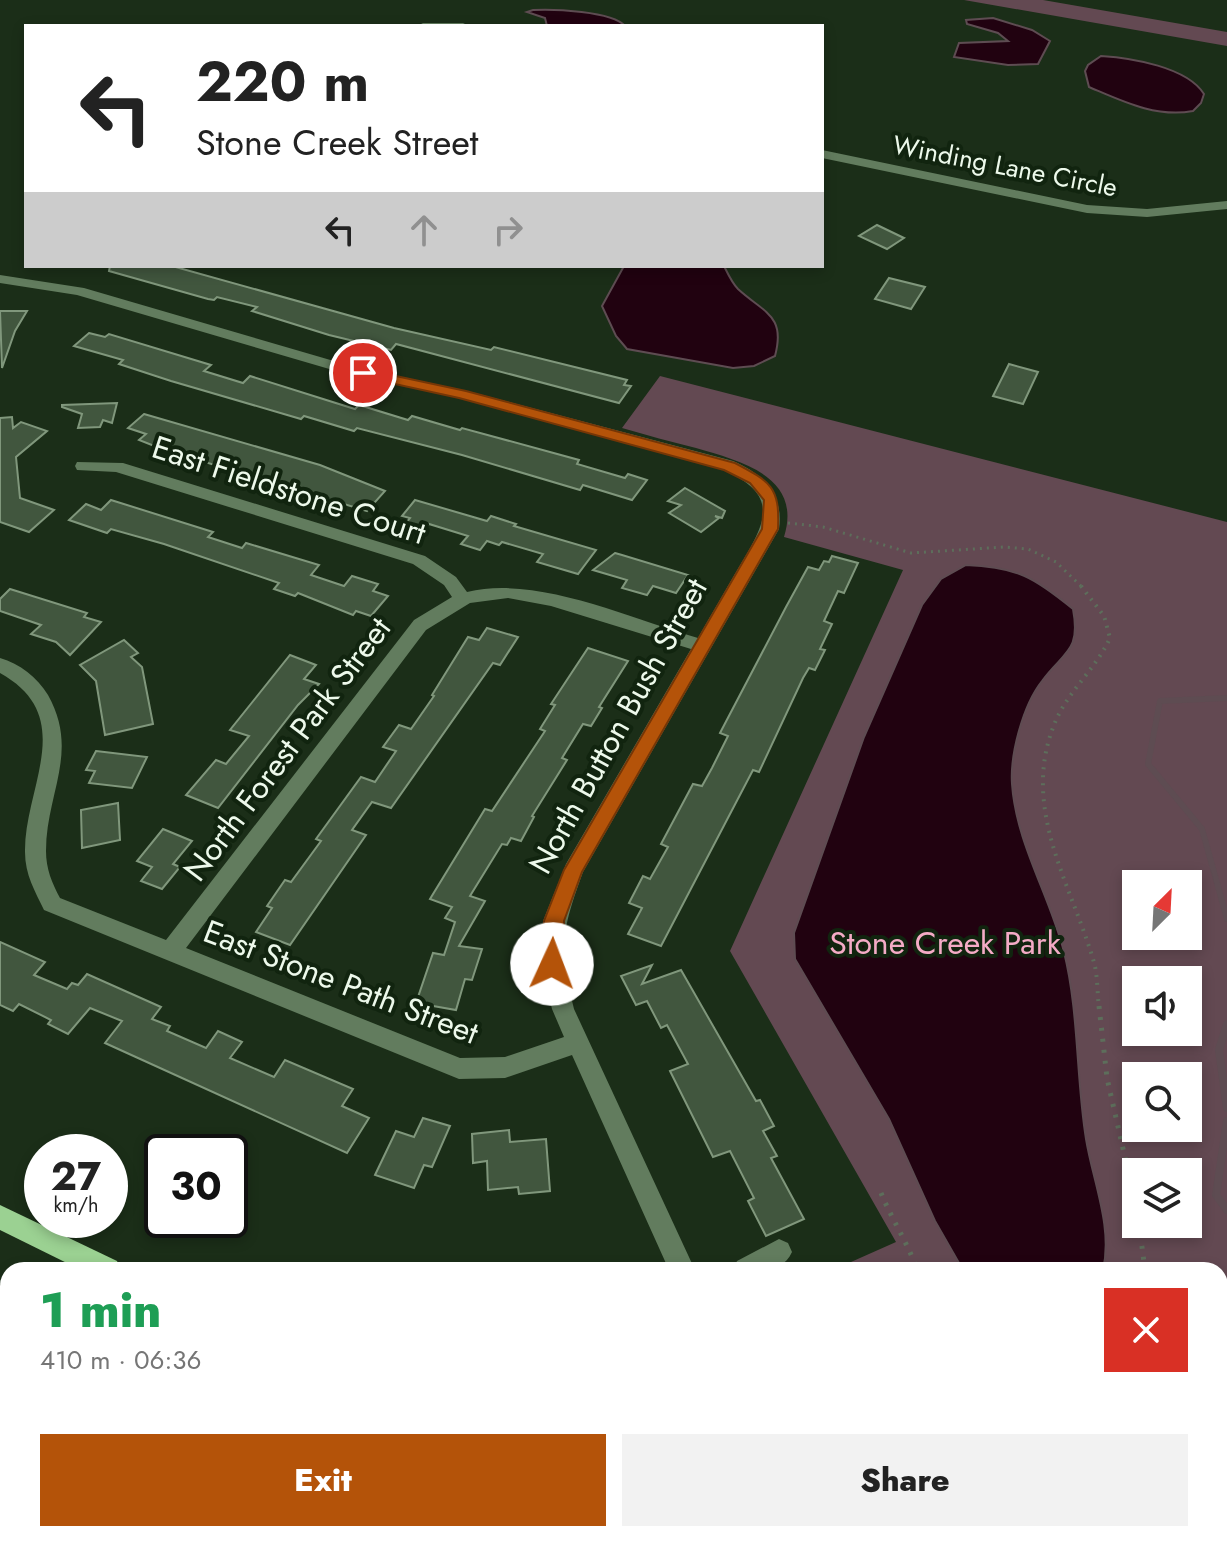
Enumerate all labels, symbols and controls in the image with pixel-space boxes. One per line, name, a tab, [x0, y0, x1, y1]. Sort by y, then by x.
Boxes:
text: 220 m	[196, 41, 369, 122]
icon: left	[64, 56, 168, 160]
text: Stone Creek Street	[196, 116, 478, 168]
street label: Winding Lane Circle	[889, 126, 1121, 206]
icon: left	[318, 208, 362, 252]
icon: ahead	[402, 208, 446, 252]
icon: right	[486, 208, 530, 252]
pin	[329, 339, 397, 407]
icon: arrive	[341, 351, 385, 395]
street label: East Fieldstone Court	[146, 424, 432, 556]
street label: North Button Bush Street	[518, 570, 719, 882]
street label: North Forest Park Street	[172, 607, 402, 891]
north arrow	[1122, 870, 1202, 950]
map controls	[1122, 870, 1202, 1238]
street label: East Stone Path Street	[197, 908, 485, 1056]
park label: Stone Creek Park	[829, 920, 1062, 966]
position arrow	[510, 922, 594, 1006]
button: sound	[1122, 966, 1202, 1046]
button: search	[1122, 1062, 1202, 1142]
speed limit sign: 30	[144, 1134, 248, 1238]
text: 27	[51, 1147, 101, 1205]
button: layers	[1122, 1158, 1202, 1238]
text: km/h	[53, 1191, 99, 1220]
text: 1 min	[40, 1276, 161, 1345]
button: close	[1104, 1288, 1188, 1372]
text: 410 m · 06:36	[40, 1341, 202, 1379]
button: Exit	[40, 1434, 606, 1526]
button: Share	[622, 1434, 1188, 1526]

